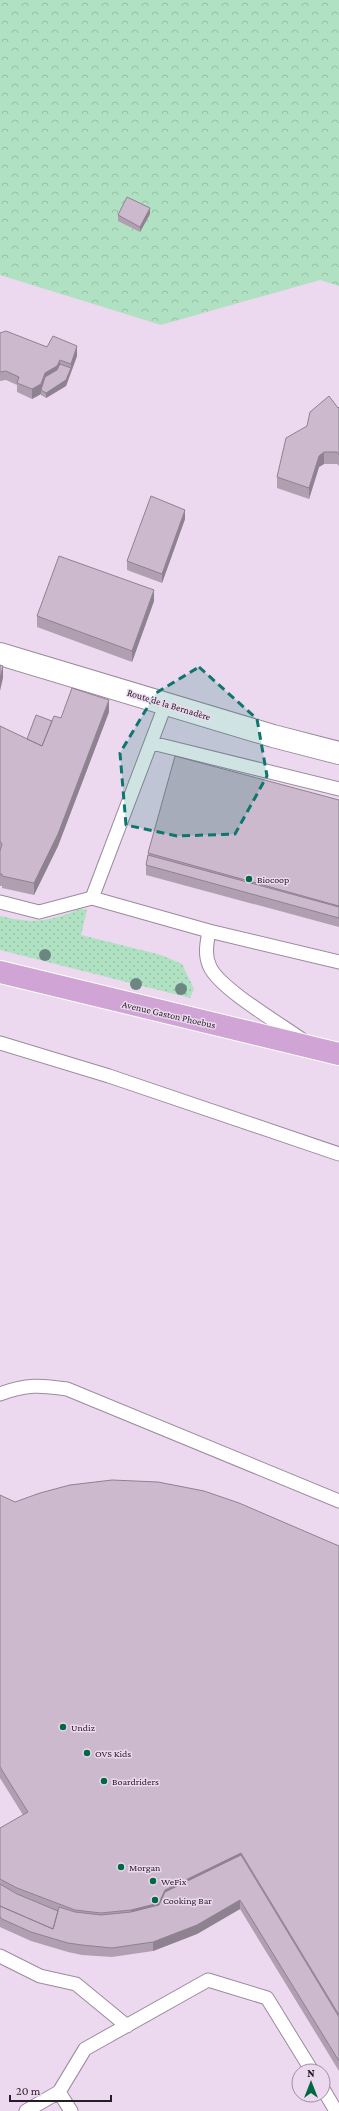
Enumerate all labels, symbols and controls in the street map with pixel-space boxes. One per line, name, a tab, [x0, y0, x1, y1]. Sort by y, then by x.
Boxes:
street label: Route de la Bernadère	[126, 687, 212, 723]
marker: Biocoop	[244, 874, 254, 884]
place label: Biocoop	[257, 874, 289, 885]
street label: Avenue Gaston Phoebus	[121, 998, 217, 1031]
marker: Undiz	[58, 1722, 68, 1732]
place label: Undiz	[71, 1722, 95, 1733]
marker: OVS Kids	[82, 1748, 92, 1758]
place label: OVS Kids	[95, 1748, 131, 1759]
marker: Boardriders	[99, 1776, 109, 1786]
place label: Boardriders	[112, 1776, 159, 1787]
marker: Morgan	[116, 1862, 126, 1872]
place label: Morgan	[129, 1862, 161, 1873]
marker: WeFix	[148, 1876, 158, 1886]
place label: WeFix	[161, 1876, 187, 1887]
marker: Cooking Bar	[150, 1895, 160, 1905]
place label: Cooking Bar	[163, 1895, 212, 1906]
north arrow	[291, 2063, 331, 2103]
text: N	[307, 2067, 315, 2079]
scale bar	[10, 2077, 111, 2103]
text: 20 m	[16, 2084, 41, 2098]

